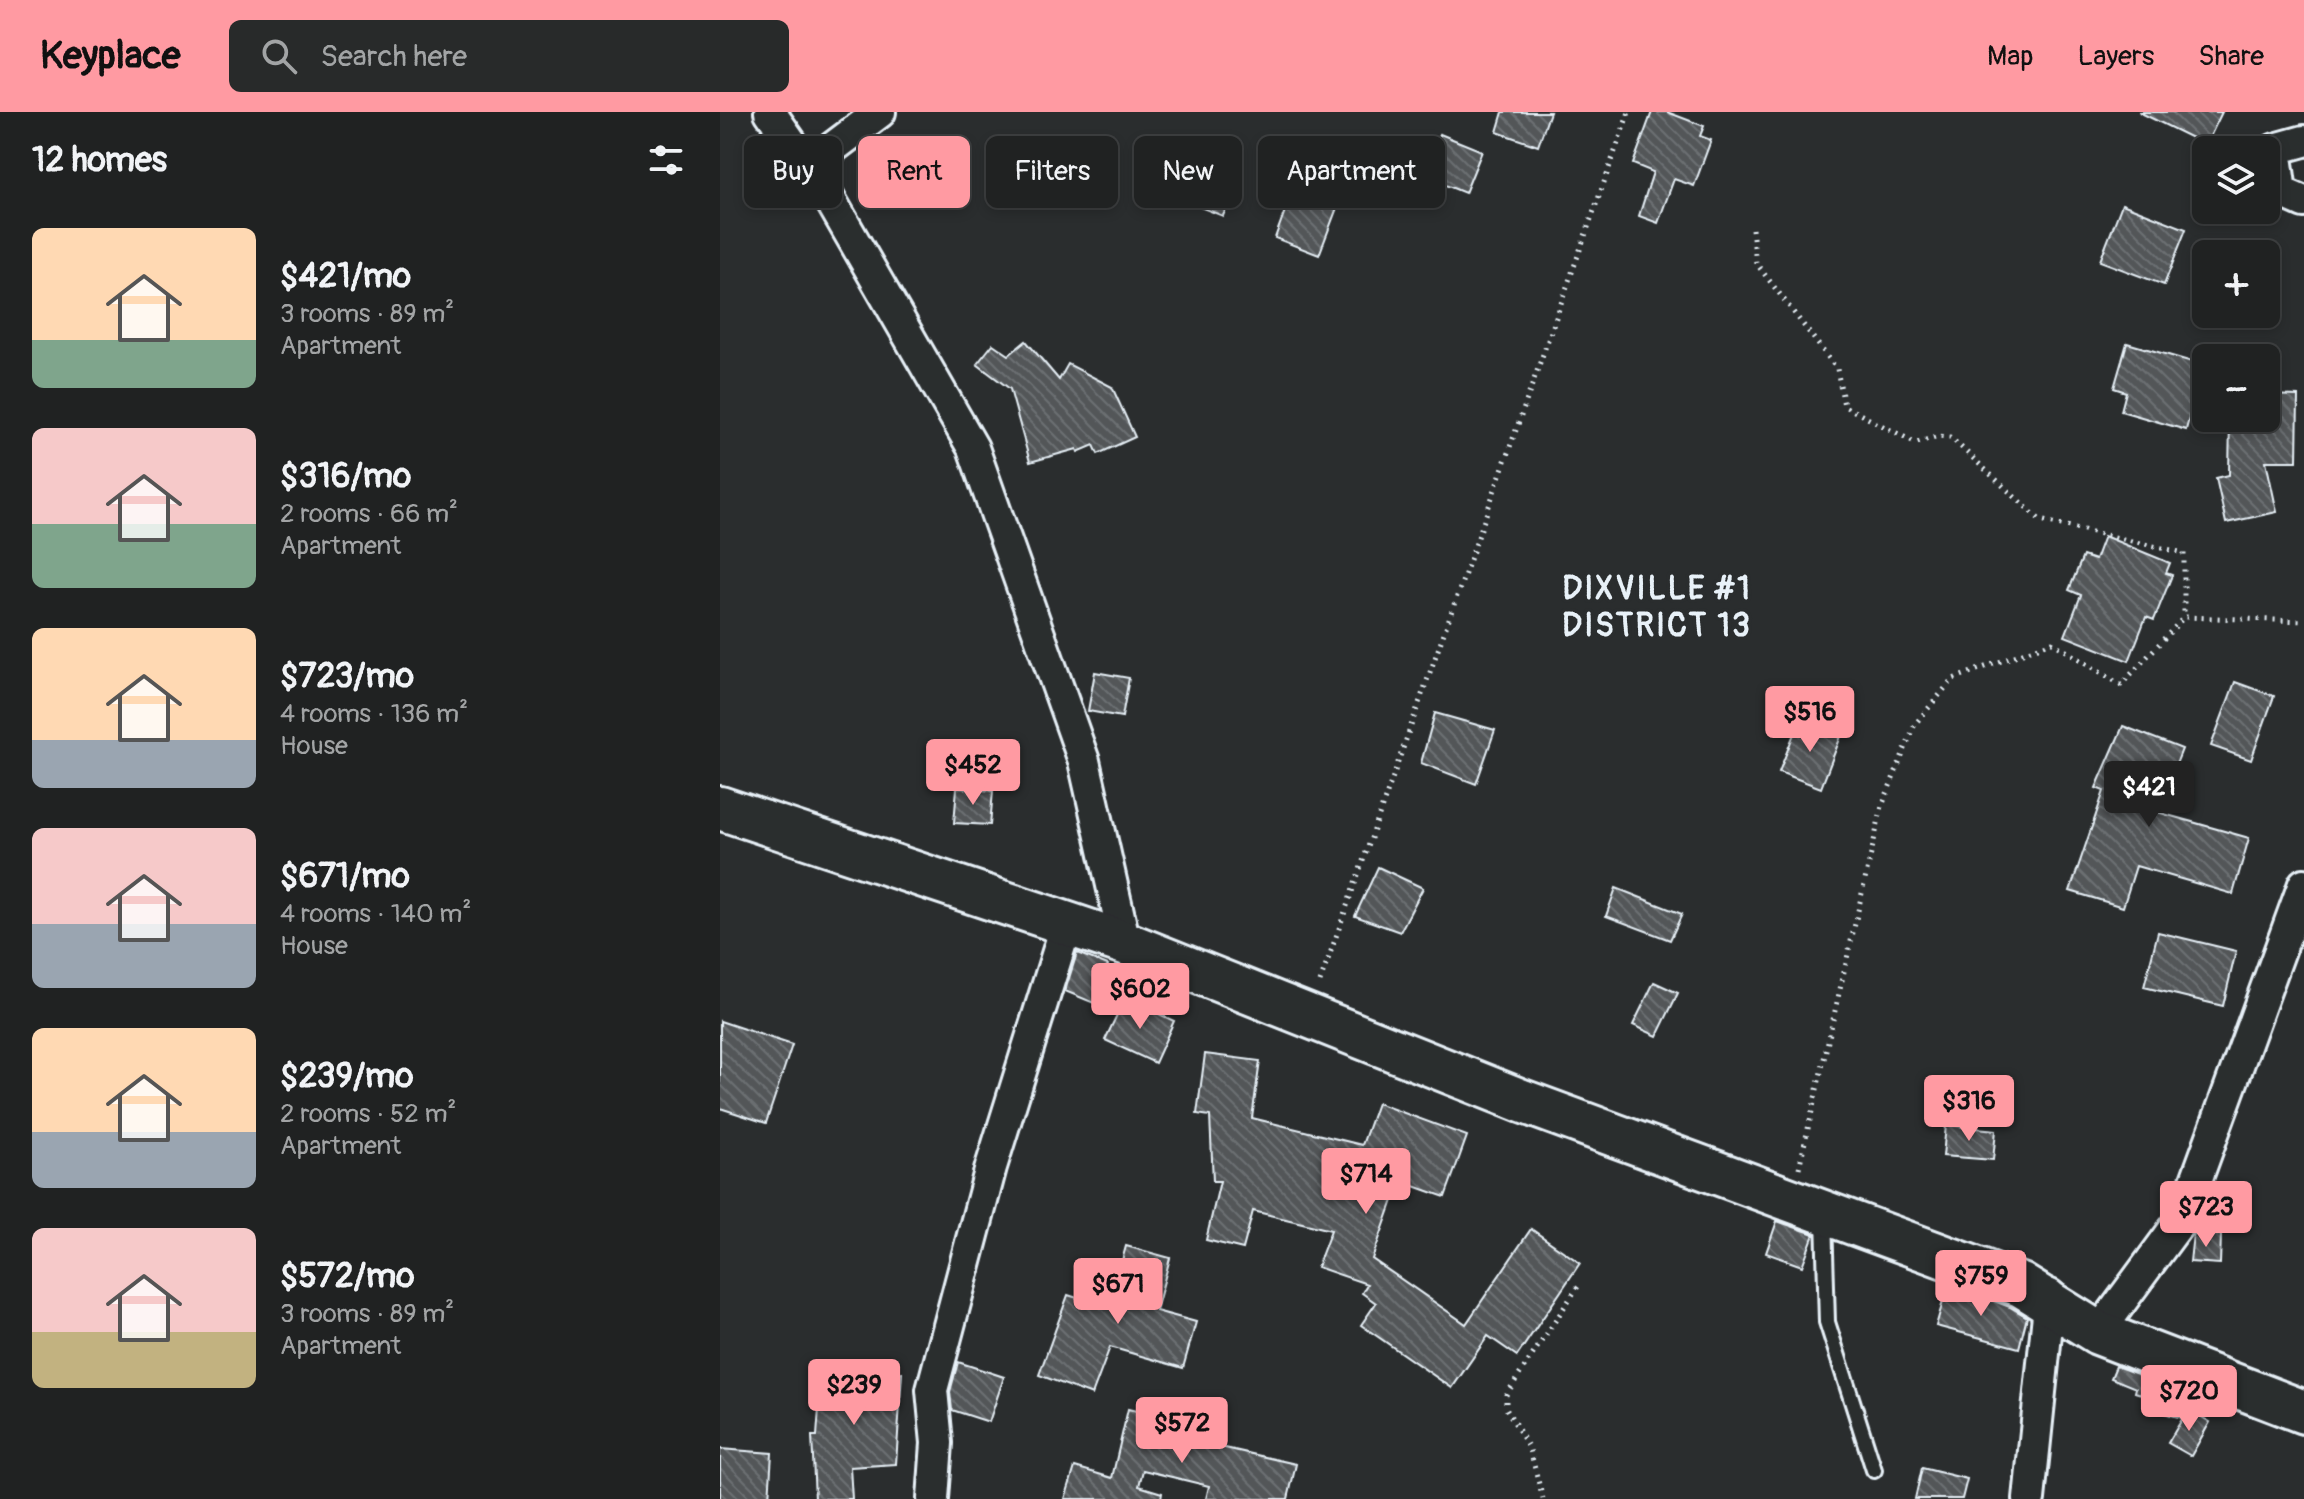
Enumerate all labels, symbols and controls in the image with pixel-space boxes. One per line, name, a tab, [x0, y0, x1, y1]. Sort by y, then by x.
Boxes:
search box	[229, 20, 789, 92]
text: Keyplace	[40, 32, 181, 80]
icon: search	[257, 34, 301, 78]
text: Search here	[321, 38, 467, 75]
text: Map	[1987, 39, 2033, 74]
text: Layers	[2077, 39, 2154, 74]
text: Share	[2198, 39, 2264, 74]
chip: Buy	[744, 136, 842, 208]
chip: Rent	[858, 136, 970, 208]
chip: Filters	[986, 136, 1118, 208]
chip: New	[1134, 136, 1242, 208]
chip: Apartment	[1258, 136, 1445, 208]
map controls	[2192, 136, 2280, 432]
button: layers	[2192, 136, 2280, 224]
icon: filters	[644, 138, 688, 182]
text: 12 homes	[32, 139, 167, 182]
button: +	[2192, 240, 2280, 328]
text: $421/mo	[280, 255, 411, 298]
icon: home	[96, 260, 192, 356]
text: 3 rooms · 89 m²	[280, 298, 454, 330]
text: Apartment	[280, 330, 401, 362]
button: −	[2192, 344, 2280, 432]
text: $316/mo	[280, 455, 411, 498]
icon: home	[96, 460, 192, 556]
text: 2 rooms · 66 m²	[280, 498, 458, 530]
text: Apartment	[280, 530, 401, 562]
district label: DIXVILLE #1 DISTRICT 13	[1562, 569, 1752, 646]
text: $723/mo	[280, 655, 414, 698]
icon: home	[96, 660, 192, 756]
pin: $516	[1763, 686, 1857, 754]
text: $516	[1783, 696, 1837, 728]
text: 4 rooms · 136 m²	[280, 698, 468, 730]
text: House	[280, 730, 348, 762]
pin: $452	[926, 739, 1020, 807]
text: $452	[944, 749, 1002, 781]
pin: $421	[2102, 761, 2196, 829]
text: $421	[2122, 771, 2176, 803]
text: $671/mo	[280, 855, 410, 898]
icon: home	[96, 860, 192, 956]
text: 4 rooms · 140 m²	[280, 898, 471, 930]
text: House	[280, 930, 348, 962]
pin: $602	[1093, 963, 1187, 1031]
text: $602	[1109, 973, 1171, 1005]
text: $239/mo	[280, 1055, 414, 1098]
icon: home	[96, 1060, 192, 1156]
pin: $316	[1922, 1075, 2016, 1143]
text: $316	[1942, 1085, 1996, 1117]
text: 2 rooms · 52 m²	[280, 1098, 456, 1130]
text: Apartment	[280, 1130, 401, 1162]
pin: $714	[1319, 1148, 1413, 1216]
text: $714	[1339, 1158, 1393, 1190]
pin: $723	[2159, 1181, 2253, 1249]
text: $723	[2178, 1191, 2234, 1223]
pin: $759	[1934, 1250, 2028, 1318]
text: $572/mo	[280, 1255, 415, 1298]
pin: $671	[1071, 1258, 1165, 1326]
icon: home	[96, 1260, 192, 1356]
text: $759	[1953, 1260, 2009, 1292]
text: $671	[1092, 1268, 1144, 1300]
text: 3 rooms · 89 m²	[280, 1298, 454, 1330]
text: Apartment	[280, 1330, 401, 1362]
pin: $239	[807, 1359, 901, 1427]
pin: $720	[2142, 1365, 2236, 1433]
text: $239	[826, 1369, 882, 1401]
text: $720	[2159, 1375, 2219, 1407]
pin: $572	[1135, 1397, 1229, 1465]
text: $572	[1154, 1407, 1210, 1439]

